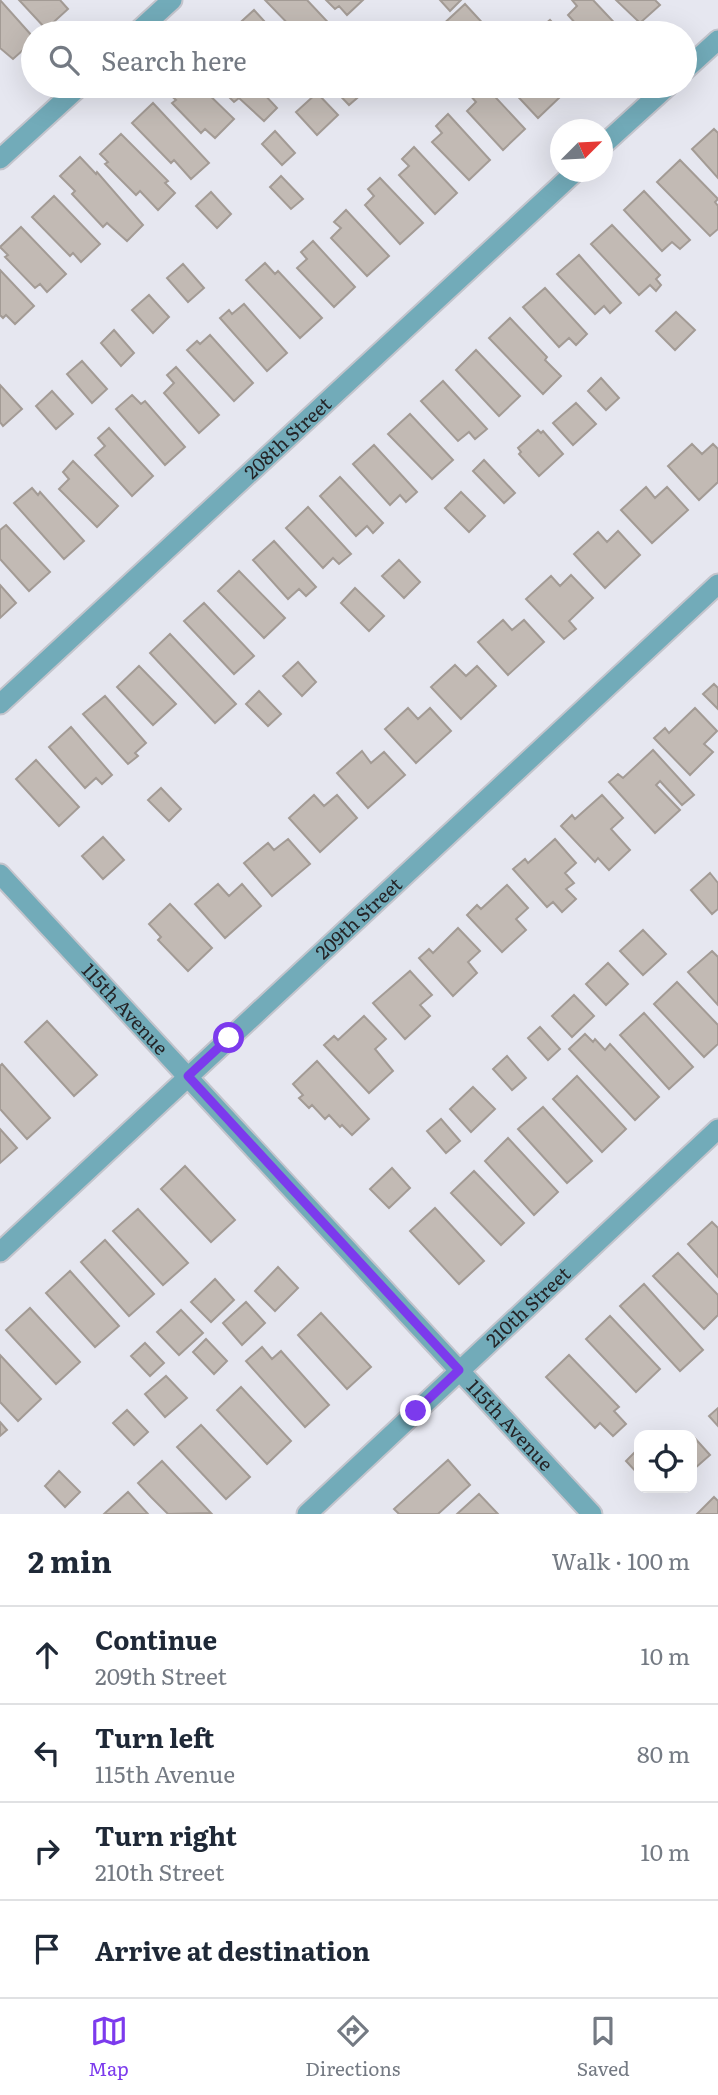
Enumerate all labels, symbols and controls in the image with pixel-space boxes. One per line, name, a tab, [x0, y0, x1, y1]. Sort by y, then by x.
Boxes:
search box	[21, 21, 697, 98]
text: Search here	[101, 40, 247, 79]
icon: search	[45, 41, 83, 79]
north arrow	[550, 119, 613, 182]
street label: 208th Street	[237, 389, 337, 485]
street label: 209th Street	[309, 870, 408, 965]
street label: 115th Avenue	[76, 956, 175, 1061]
route start	[213, 1022, 244, 1053]
street label: 210th Street	[479, 1259, 576, 1353]
street label: 115th Avenue	[461, 1373, 560, 1477]
route end	[400, 1395, 431, 1426]
map controls	[634, 1430, 697, 1493]
button: locate	[634, 1430, 697, 1493]
text: 2 min	[28, 1538, 112, 1582]
text: Walk · 100 m	[551, 1543, 690, 1577]
text: Continue	[95, 1619, 217, 1658]
icon: ahead	[28, 1636, 66, 1674]
text: 10 m	[640, 1638, 690, 1672]
text: 209th Street	[95, 1658, 227, 1692]
text: Turn left	[95, 1717, 214, 1756]
icon: left	[28, 1734, 66, 1772]
text: 80 m	[637, 1736, 690, 1770]
text: 115th Avenue	[95, 1756, 235, 1790]
text: Turn right	[95, 1815, 237, 1854]
icon: right	[28, 1832, 66, 1870]
text: 10 m	[640, 1834, 690, 1868]
text: 210th Street	[95, 1854, 224, 1888]
icon: arrive	[28, 1930, 66, 1968]
text: Arrive at destination	[95, 1930, 370, 1969]
tab: Map	[88, 2012, 129, 2082]
tab: Directions	[305, 2012, 400, 2082]
tab: Saved	[577, 2012, 630, 2082]

